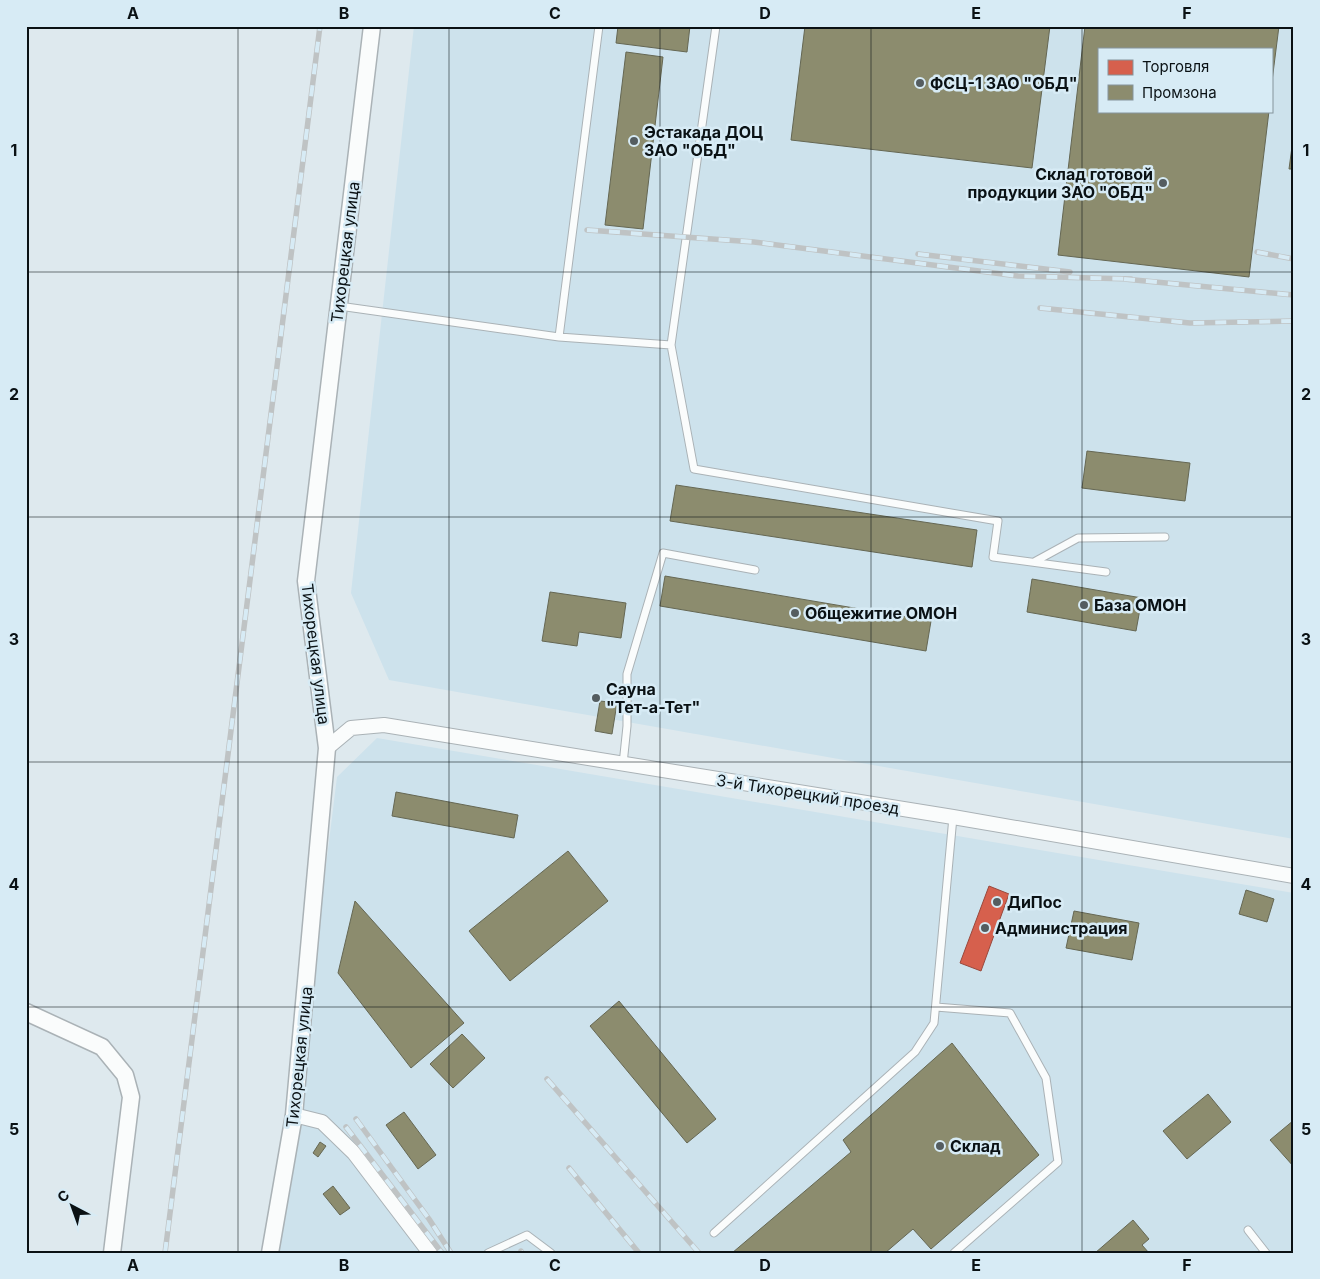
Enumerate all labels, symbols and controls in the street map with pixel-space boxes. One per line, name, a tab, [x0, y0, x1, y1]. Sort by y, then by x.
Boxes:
text: A	[127, 3, 139, 23]
text: B	[339, 3, 349, 23]
text: C	[549, 3, 561, 23]
text: D	[759, 3, 771, 23]
text: E	[971, 3, 981, 23]
text: F	[1182, 3, 1192, 23]
legend	[1098, 48, 1272, 112]
text: Торговля	[1142, 57, 1209, 76]
place label: ФСЦ-1 ЗАО "ОБД"	[930, 73, 1078, 93]
marker: ФСЦ-1 ЗАО "ОБД"	[914, 77, 926, 89]
text: Промзона	[1142, 83, 1217, 102]
place label: Эстакада ДОЦ ЗАО "ОБД"	[644, 122, 763, 160]
marker: Эстакада ДОЦ ЗАО "ОБД"	[628, 135, 640, 147]
text: 1	[11, 140, 17, 160]
text: 1	[1303, 140, 1309, 160]
place label: Склад готовой продукции ЗАО "ОБД"	[967, 164, 1153, 202]
marker: Склад готовой продукции ЗАО "ОБД"	[1157, 177, 1169, 189]
street label: Тихорецкая улица	[326, 180, 364, 324]
text: 2	[9, 384, 19, 404]
text: 2	[1301, 384, 1311, 404]
street label: Тихорецкая улица	[297, 582, 335, 726]
place label: База ОМОН	[1094, 595, 1187, 615]
marker: База ОМОН	[1078, 599, 1090, 611]
place label: Общежитие ОМОН	[805, 603, 957, 623]
marker: Общежитие ОМОН	[789, 607, 801, 619]
text: 3	[9, 629, 19, 649]
text: 3	[1301, 629, 1311, 649]
place label: Сауна "Тет-а-Тет"	[606, 679, 700, 717]
marker: Сауна "Тет-а-Тет"	[590, 692, 602, 704]
street label: 3-й Тихорецкий проезд	[715, 770, 901, 818]
text: 4	[9, 874, 20, 894]
text: 4	[1301, 874, 1312, 894]
place label: ДиПос	[1007, 892, 1062, 912]
marker: ДиПос	[991, 896, 1003, 908]
place label: Администрация	[995, 918, 1127, 938]
marker: Администрация	[979, 922, 991, 934]
street label: Тихорецкая улица	[282, 985, 316, 1129]
text: 5	[9, 1119, 19, 1139]
text: 5	[1301, 1119, 1311, 1139]
place label: Склад	[950, 1136, 1001, 1156]
marker: Склад	[934, 1140, 946, 1152]
north arrow	[48, 1182, 98, 1232]
text: С	[54, 1186, 73, 1206]
text: A	[127, 1255, 139, 1275]
text: B	[339, 1255, 349, 1275]
text: C	[549, 1255, 561, 1275]
text: D	[759, 1255, 771, 1275]
text: E	[971, 1255, 981, 1275]
text: F	[1182, 1255, 1192, 1275]

